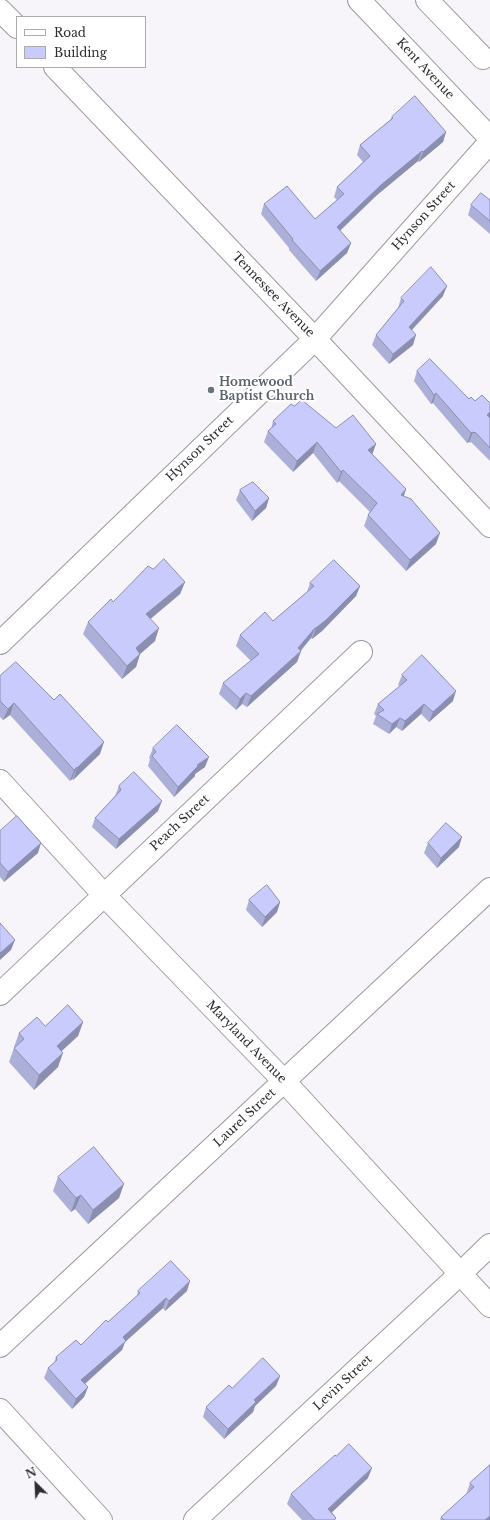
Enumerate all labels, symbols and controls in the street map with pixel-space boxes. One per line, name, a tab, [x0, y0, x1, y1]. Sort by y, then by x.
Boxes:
legend	[16, 16, 146, 68]
text: Road	[54, 25, 86, 40]
street label: Kent Avenue	[393, 36, 457, 102]
text: Building	[54, 45, 107, 60]
street label: Hynson Street	[389, 179, 459, 253]
street label: Tennessee Avenue	[229, 250, 317, 340]
place label: Homewood Baptist Church	[219, 376, 314, 404]
marker: Homewood Baptist Church	[206, 385, 216, 395]
street label: Hynson Street	[163, 413, 237, 485]
street label: Peach Street	[147, 792, 213, 854]
street label: Maryland Avenue	[203, 998, 289, 1086]
street label: Laurel Street	[211, 1086, 279, 1150]
street label: Levin Street	[311, 1352, 375, 1414]
north arrow	[16, 1464, 56, 1504]
text: N	[24, 1465, 39, 1482]

